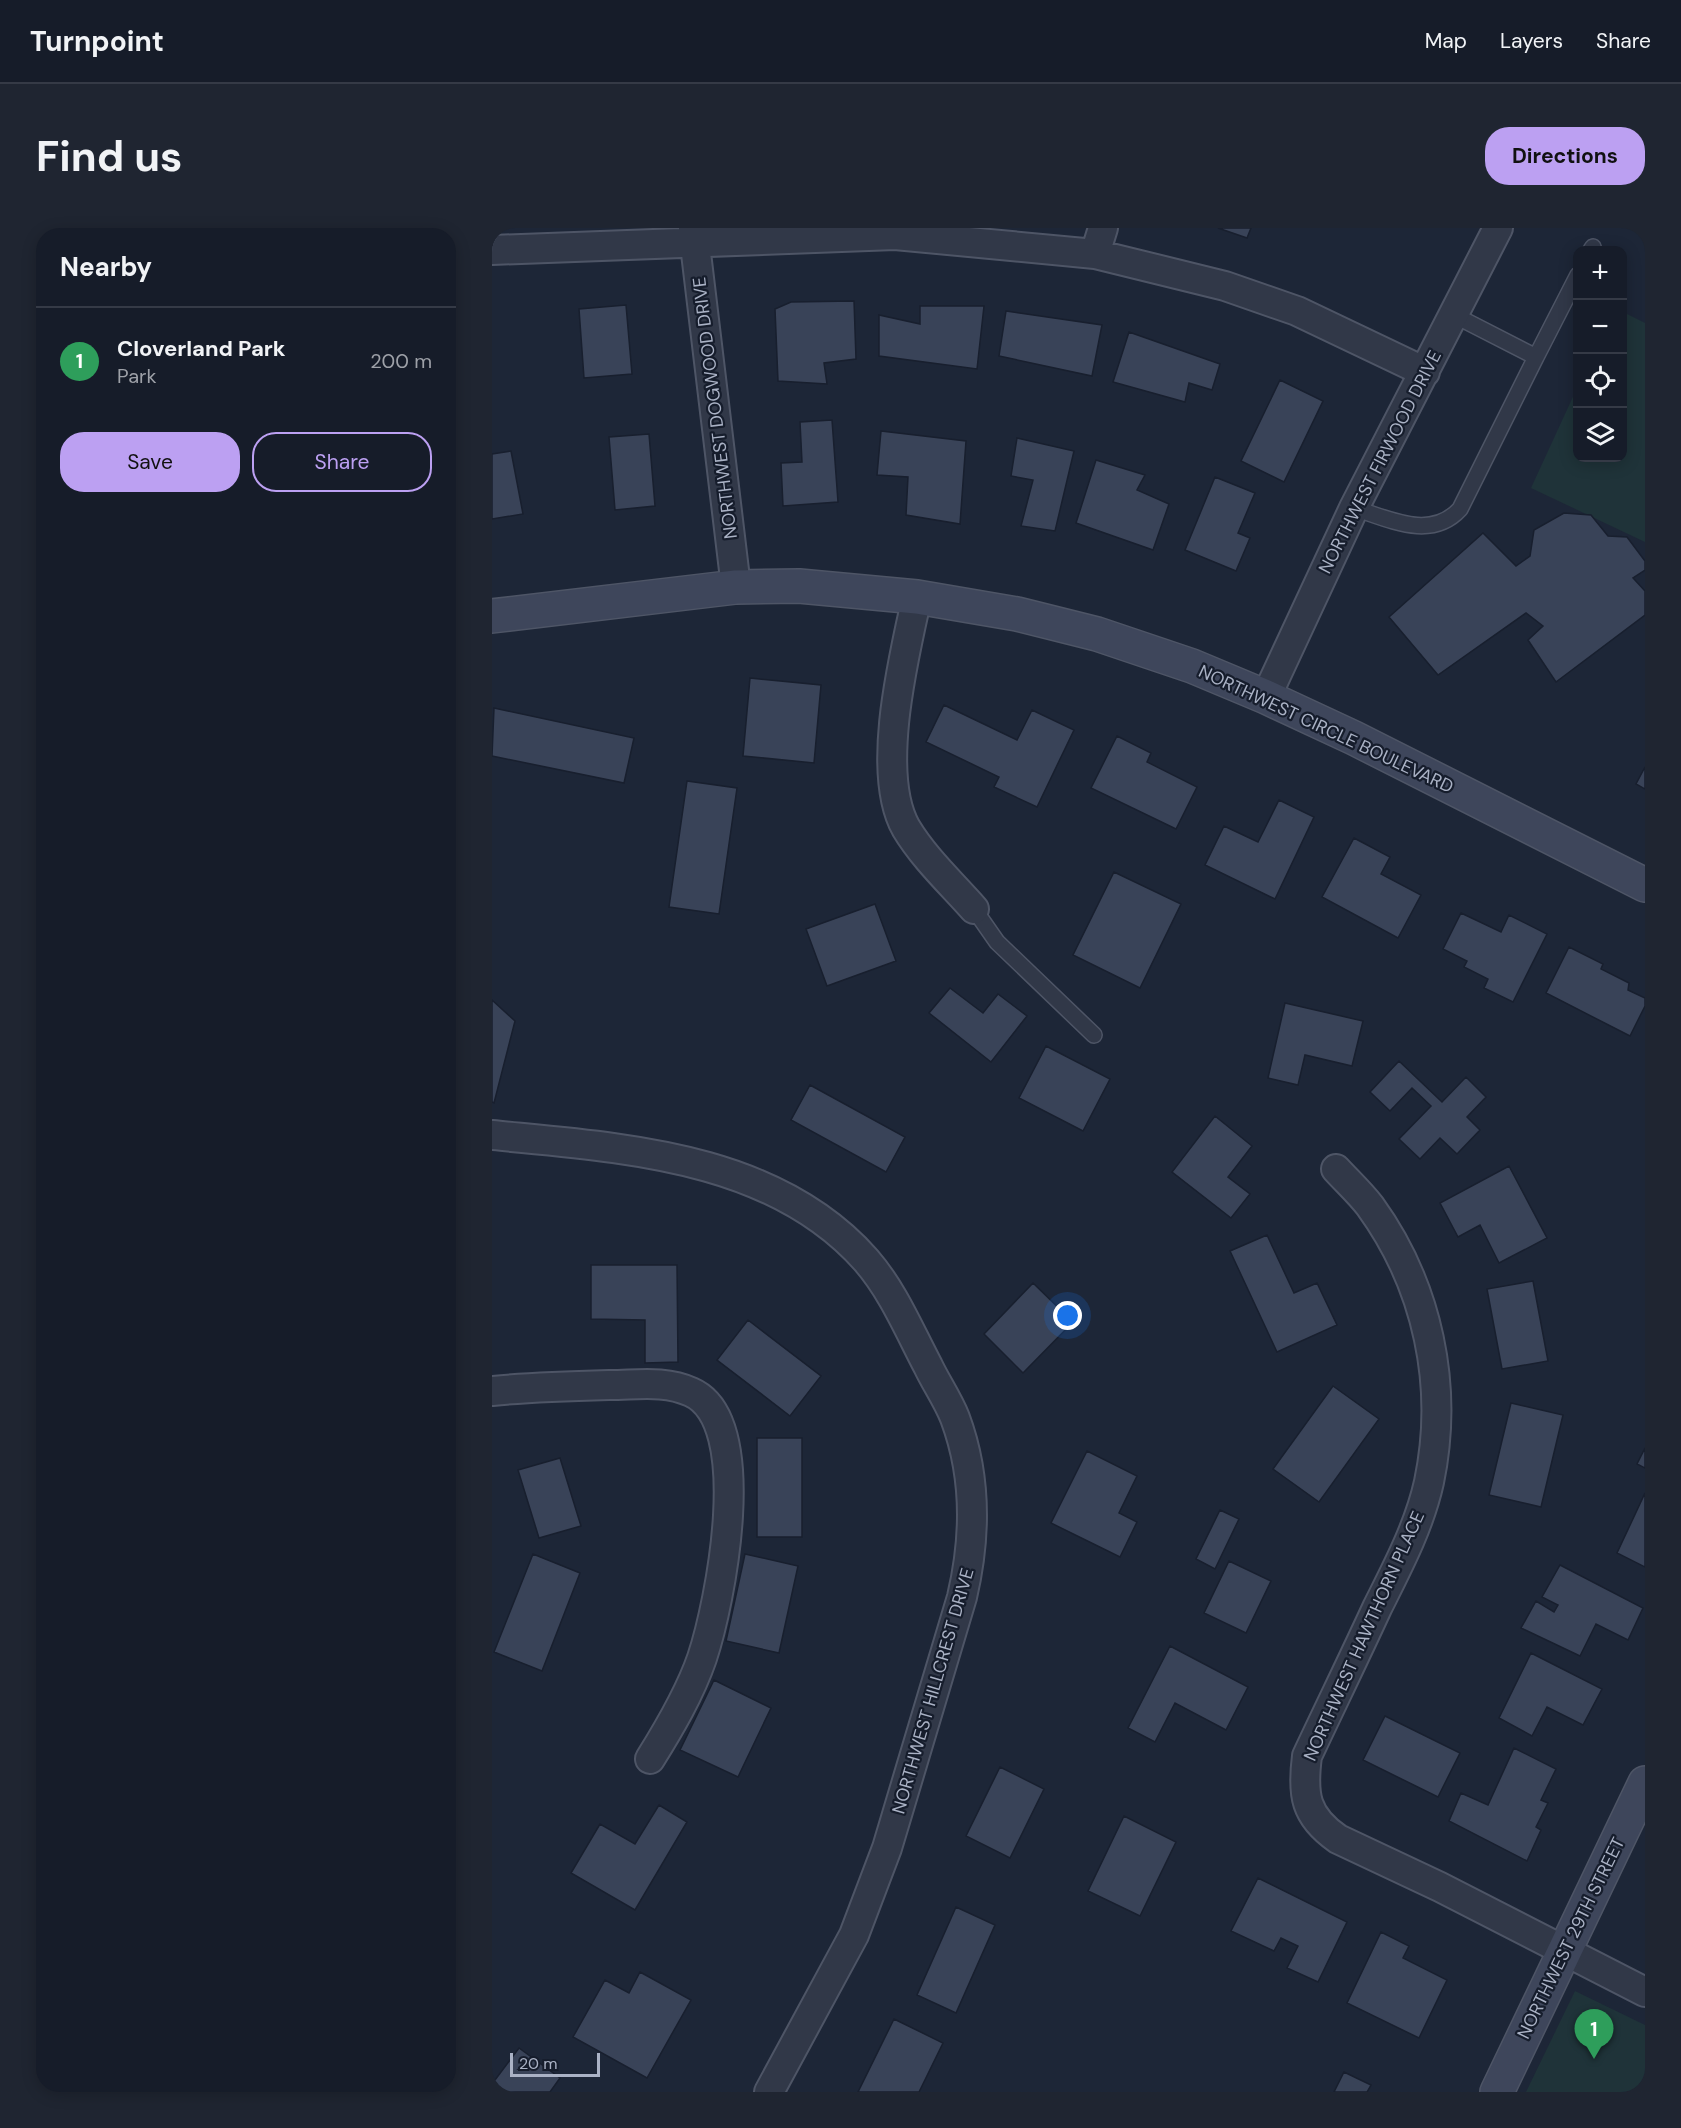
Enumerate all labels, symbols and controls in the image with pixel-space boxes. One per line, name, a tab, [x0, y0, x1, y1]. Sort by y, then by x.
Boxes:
text: Turnpoint	[30, 23, 164, 60]
text: Map	[1425, 27, 1467, 55]
text: Layers	[1500, 27, 1563, 55]
text: Share	[1596, 27, 1651, 55]
button: Directions	[1485, 127, 1645, 185]
text: Find us	[36, 129, 182, 184]
map controls	[1573, 246, 1627, 462]
button: +	[1573, 246, 1627, 300]
text: Nearby	[60, 250, 152, 284]
street label: NORTHWEST DOGWOOD DRIVE	[687, 276, 743, 540]
button: −	[1573, 300, 1627, 354]
text: Cloverland Park	[117, 334, 286, 363]
street label: NORTHWEST FIRWOOD DRIVE	[1313, 346, 1447, 578]
text: 1	[76, 348, 83, 374]
text: 200 m	[370, 348, 432, 374]
button: locate	[1573, 354, 1627, 408]
text: Park	[117, 363, 157, 389]
button: layers	[1573, 408, 1627, 462]
button: Save	[60, 432, 240, 492]
button: Share	[252, 432, 432, 492]
street label: NORTHWEST CIRCLE BOULEVARD	[1195, 659, 1457, 799]
your location	[1053, 1301, 1082, 1330]
street label: NORTHWEST HAWTHORN PLACE	[1298, 1507, 1430, 1765]
street label: NORTHWEST HILLCREST DRIVE	[886, 1565, 980, 1817]
street label: NORTHWEST 29TH STREET	[1512, 1833, 1630, 2043]
pin: 1	[1574, 2010, 1614, 2059]
scale bar	[510, 2050, 600, 2078]
text: 20 m	[519, 2053, 558, 2074]

